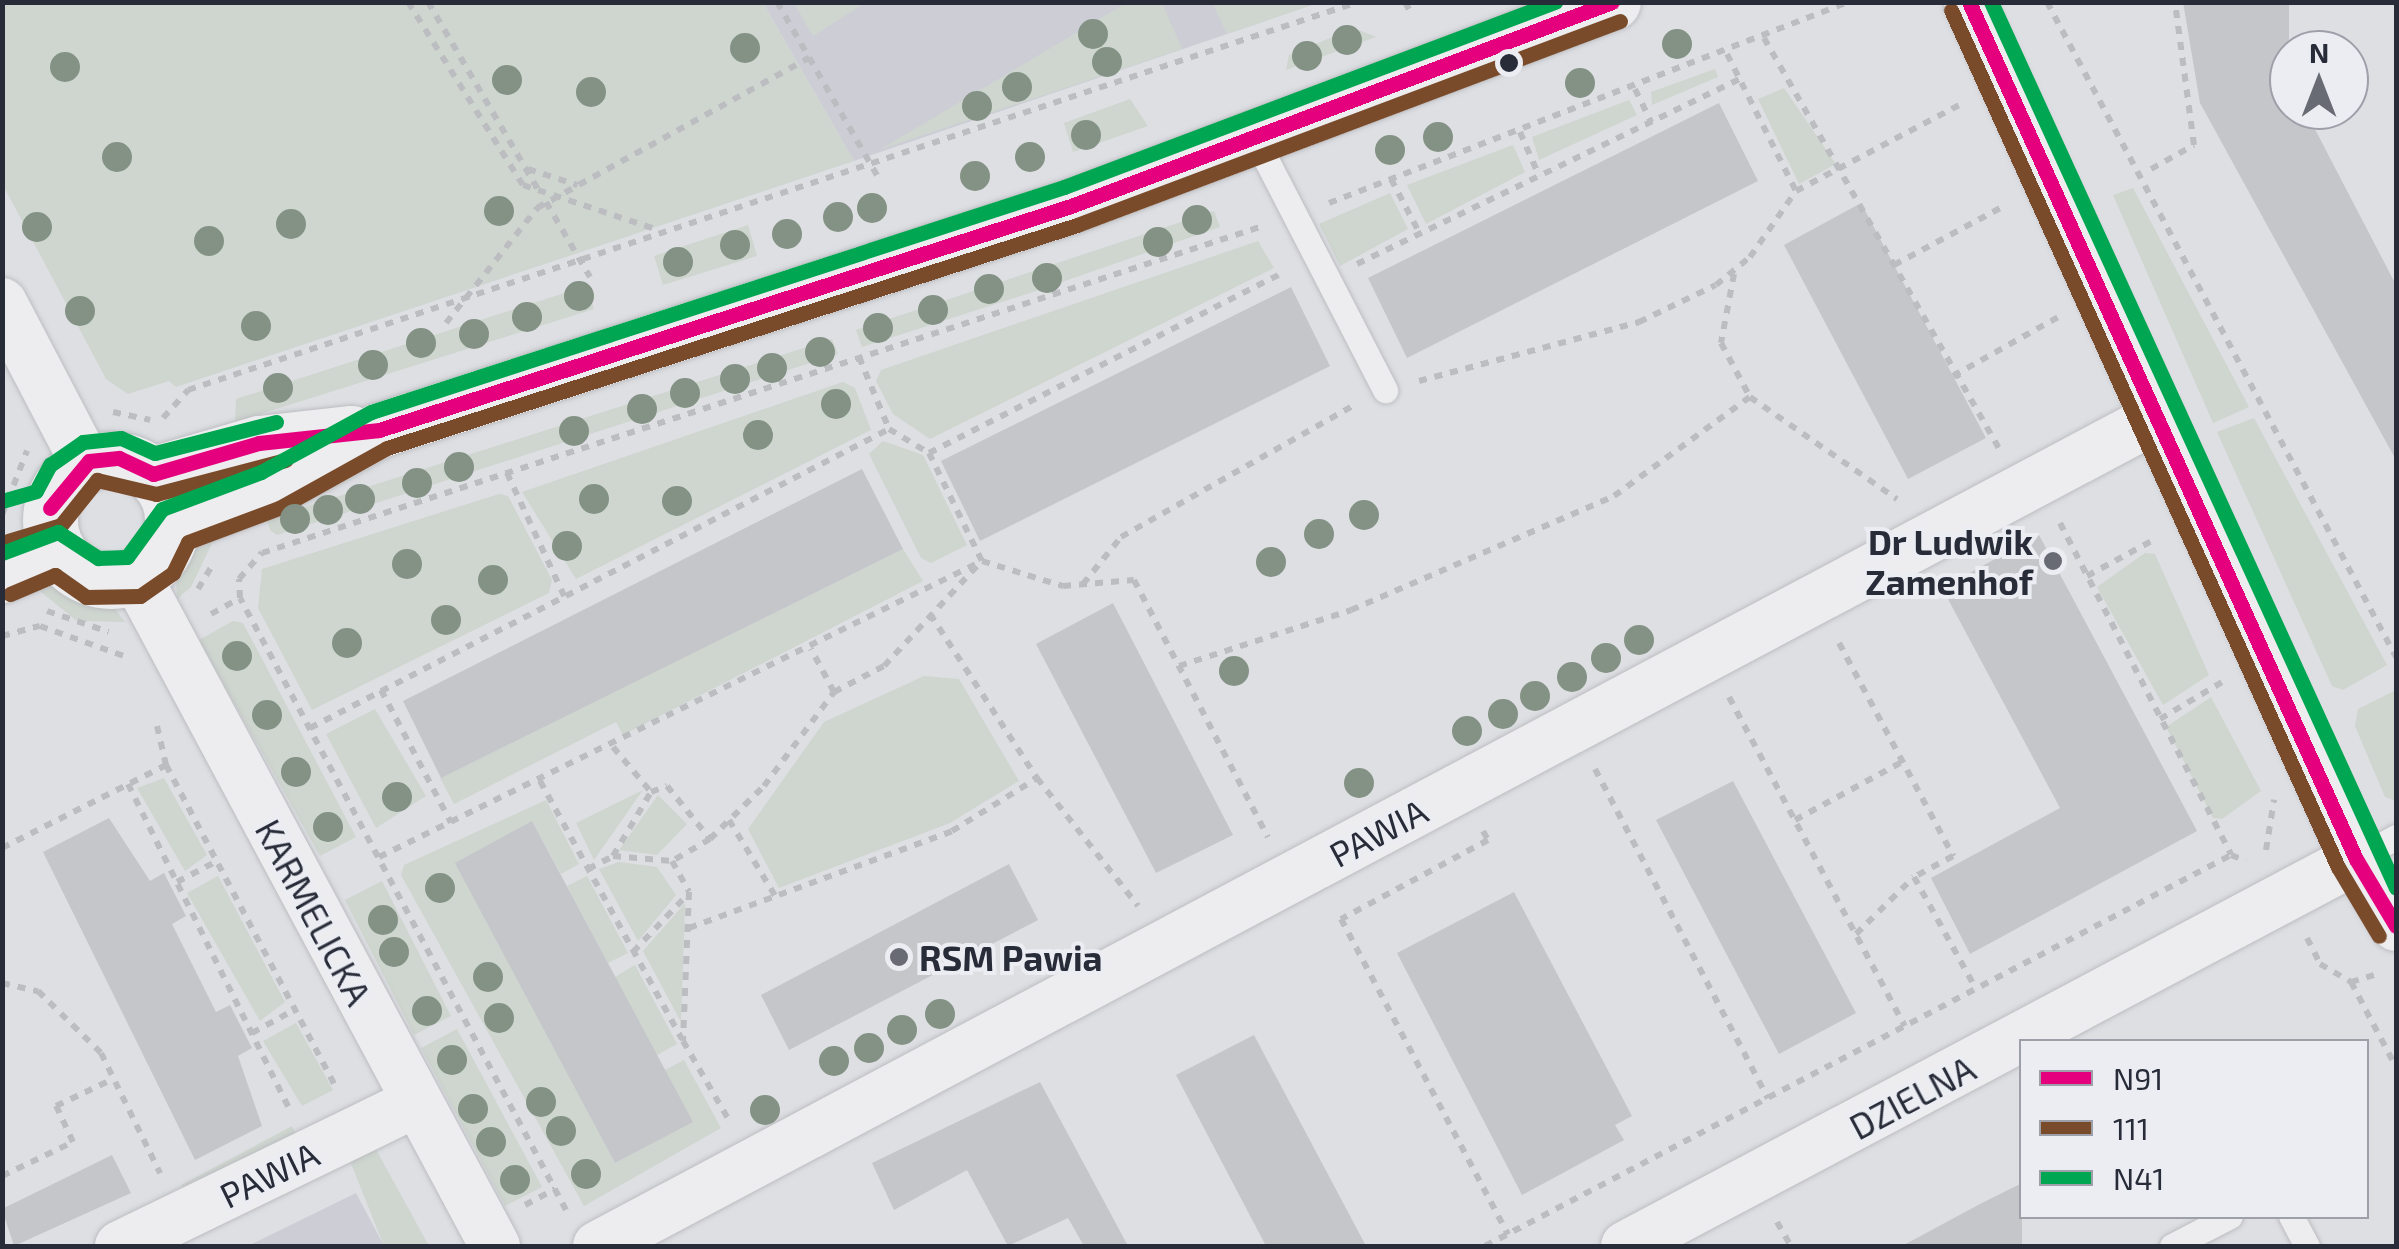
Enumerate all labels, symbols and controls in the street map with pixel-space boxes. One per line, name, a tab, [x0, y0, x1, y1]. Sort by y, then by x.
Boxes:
north arrow	[2269, 30, 2369, 130]
text: N	[2309, 35, 2329, 69]
unlabelled marker	[1499, 53, 1519, 73]
place label: Dr Ludwik Zamenhof	[1865, 520, 2033, 602]
marker: Dr Ludwik Zamenhof	[2042, 550, 2064, 572]
street label: PAWIA	[1322, 789, 1434, 875]
street label: KARMELICKA	[248, 812, 380, 1012]
place label: RSM Pawia	[919, 936, 1103, 978]
marker: RSM Pawia	[888, 946, 910, 968]
legend	[2019, 1039, 2369, 1219]
street label: DZIELNA	[1842, 1047, 1982, 1147]
text: N91	[2113, 1060, 2163, 1096]
text: 111	[2113, 1110, 2149, 1146]
street label: PAWIA	[213, 1132, 325, 1216]
text: N41	[2113, 1160, 2165, 1196]

